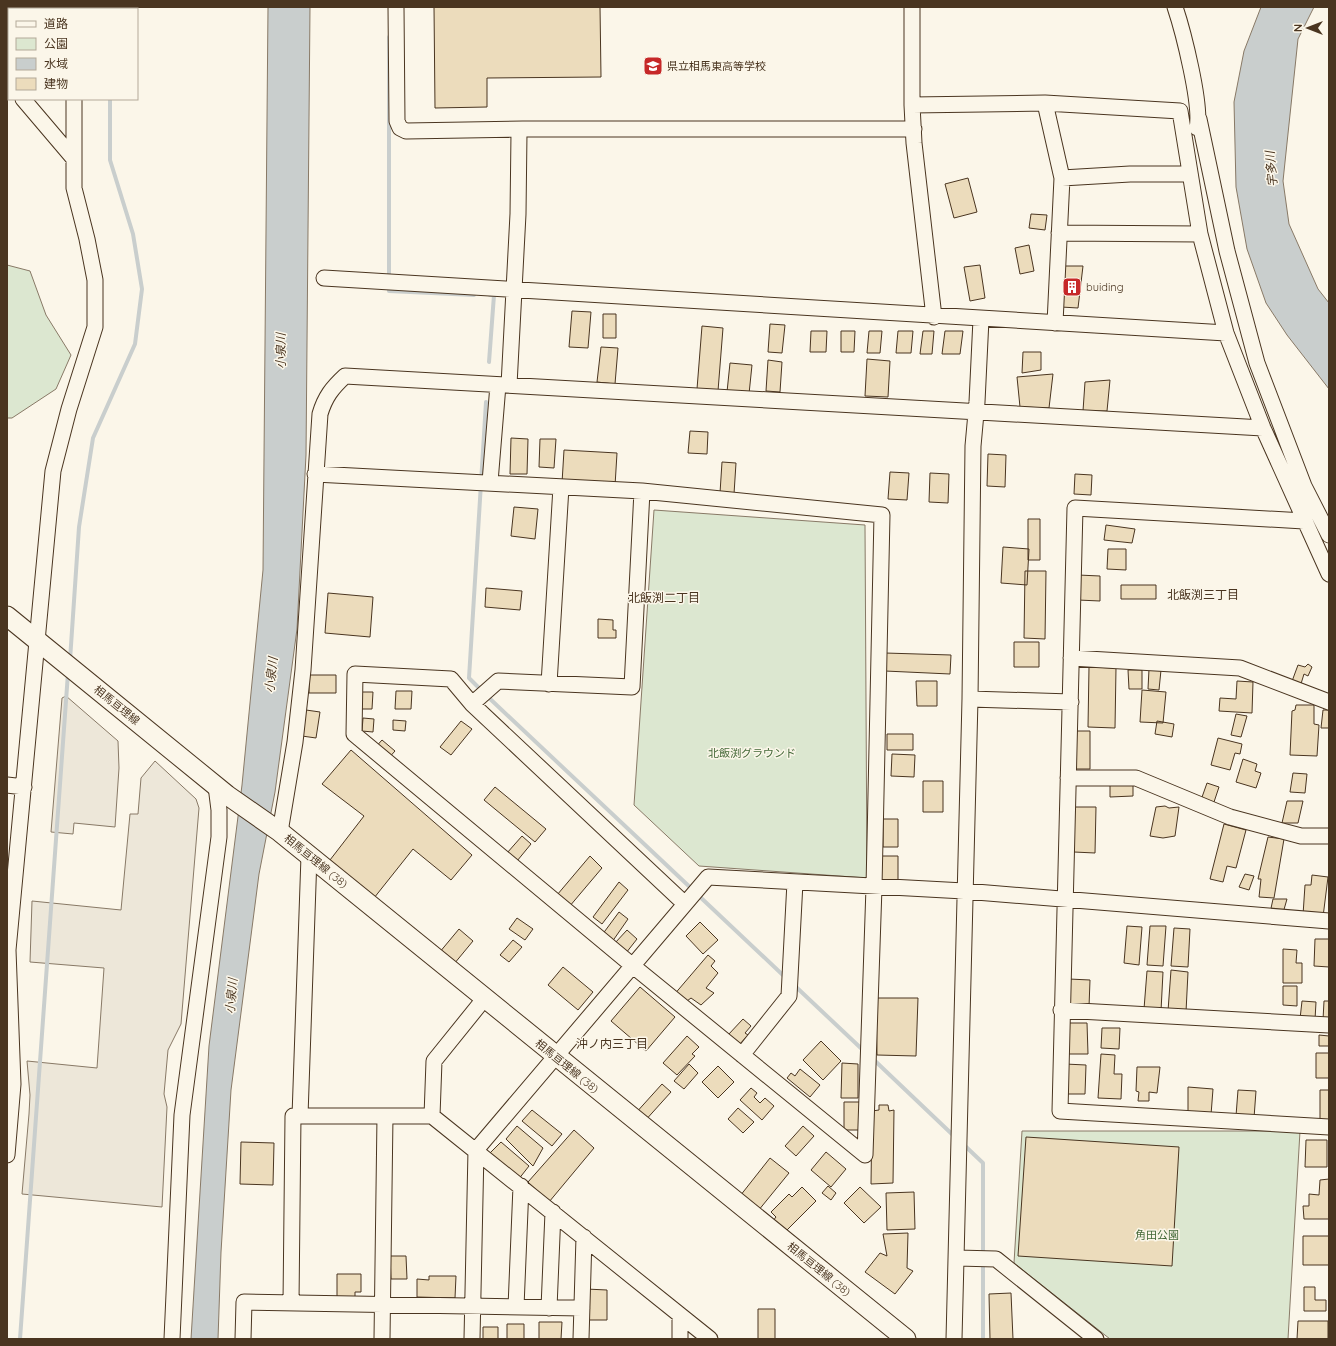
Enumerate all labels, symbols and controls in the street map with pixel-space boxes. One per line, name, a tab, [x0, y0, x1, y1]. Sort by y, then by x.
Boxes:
legend	[8, 8, 138, 100]
north arrow	[1288, 8, 1328, 48]
text: 道路	[44, 16, 68, 31]
text: N	[1291, 24, 1305, 32]
text: 公園	[44, 36, 68, 51]
school or university icon: 県立相馬東高等学校	[642, 55, 664, 77]
text: 水域	[44, 56, 68, 71]
place label: 県立相馬東高等学校	[667, 59, 766, 73]
text: 建物	[44, 76, 68, 91]
water label: 宇多川	[1262, 148, 1280, 188]
building icon: buiding	[1061, 276, 1083, 298]
place label: buiding	[1086, 280, 1124, 294]
water label: 小泉川	[273, 331, 288, 369]
district label: 北飯渕三丁目	[1167, 587, 1239, 602]
district label: 北飯渕二丁目	[628, 590, 700, 605]
water label: 小泉川	[262, 654, 281, 694]
street label: 相馬亘理線	[91, 682, 143, 728]
park label: 北飯渕グラウンド	[708, 746, 796, 760]
street label: 相馬亘理線 (38)	[281, 831, 351, 891]
water label: 小泉川	[222, 975, 240, 1015]
street label: 相馬亘理線 (38)	[532, 1036, 602, 1096]
district label: 沖ノ内三丁目	[576, 1036, 648, 1051]
park label: 角田公園	[1135, 1228, 1179, 1242]
street label: 相馬亘理線 (38)	[784, 1239, 854, 1299]

